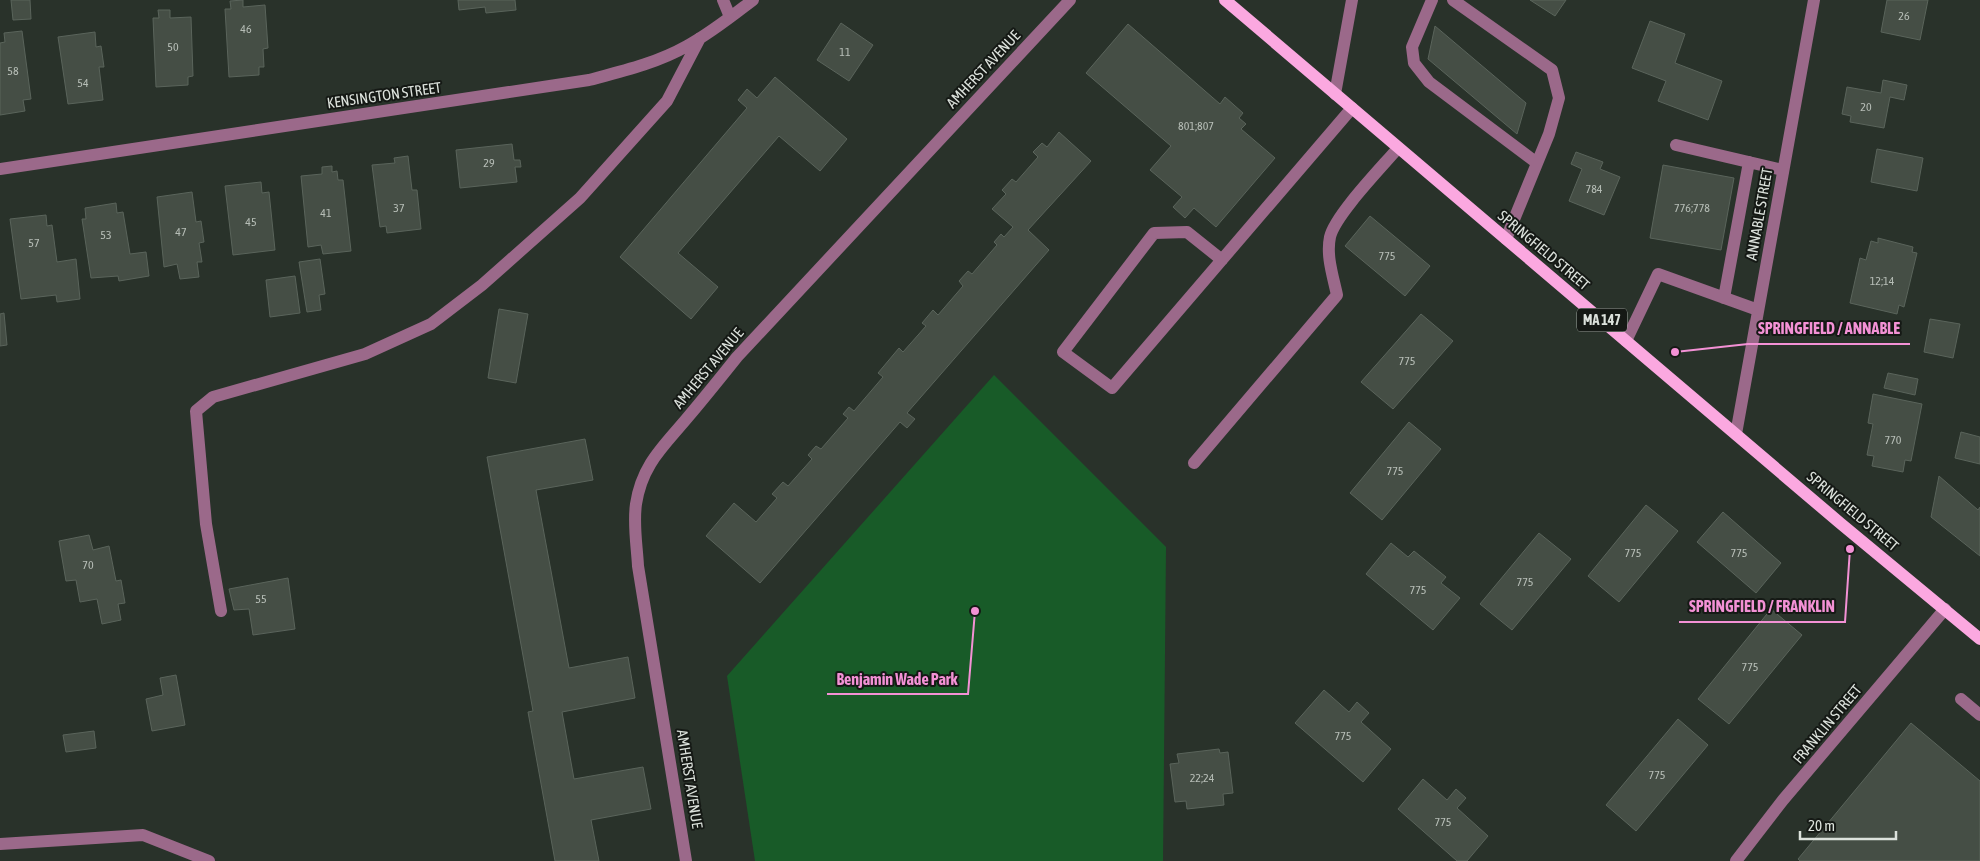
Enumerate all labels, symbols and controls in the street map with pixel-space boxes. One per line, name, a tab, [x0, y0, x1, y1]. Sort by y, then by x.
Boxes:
house number: 26	[1898, 9, 1910, 23]
house number: 46	[240, 22, 252, 36]
street label: AMHERST AVENUE	[943, 26, 1024, 111]
house number: 50	[167, 40, 179, 54]
house number: 11	[839, 45, 851, 59]
house number: 58	[7, 64, 19, 78]
house number: 54	[77, 76, 89, 90]
street label: KENSINGTON STREET	[326, 79, 443, 111]
house number: 20	[1860, 100, 1872, 114]
house number: 801;807	[1178, 119, 1214, 133]
house number: 29	[483, 156, 495, 170]
street label: ANNABLE STREET	[1743, 166, 1776, 262]
house number: 784	[1586, 182, 1603, 196]
house number: 37	[393, 201, 405, 215]
house number: 776;778	[1674, 201, 1710, 215]
house number: 41	[320, 206, 332, 220]
street label: SPRINGFIELD STREET	[1495, 207, 1593, 293]
house number: 45	[245, 215, 257, 229]
house number: 47	[175, 225, 187, 239]
house number: 53	[100, 228, 112, 242]
house number: 57	[28, 236, 40, 250]
house number: 775	[1379, 249, 1395, 263]
house number: 12;14	[1870, 274, 1895, 288]
road number: MA 147	[1577, 308, 1627, 332]
callout: SPRINGFIELD / ANNABLE	[1748, 313, 1910, 344]
text: SPRINGFIELD / ANNABLE	[1758, 319, 1900, 337]
street label: AMHERST AVENUE	[669, 324, 747, 412]
house number: 775	[1399, 354, 1415, 368]
house number: 770	[1885, 433, 1902, 447]
house number: 775	[1387, 464, 1403, 478]
street label: SPRINGFIELD STREET	[1804, 468, 1902, 554]
house number: 775	[1625, 546, 1641, 560]
house number: 775	[1731, 546, 1747, 560]
house number: 70	[82, 558, 94, 572]
house number: 775	[1517, 575, 1533, 589]
house number: 775	[1410, 583, 1426, 597]
callout: SPRINGFIELD / FRANKLIN	[1679, 591, 1845, 622]
house number: 55	[255, 592, 267, 606]
text: SPRINGFIELD / FRANKLIN	[1689, 597, 1835, 615]
house number: 775	[1742, 660, 1758, 674]
callout: Benjamin Wade Park	[827, 663, 968, 694]
text: Benjamin Wade Park	[836, 670, 959, 688]
street label: FRANKLIN STREET	[1789, 681, 1865, 767]
street label: AMHERST AVENUE	[674, 728, 706, 830]
house number: 775	[1335, 729, 1351, 743]
house number: 775	[1649, 768, 1665, 782]
house number: 22;24	[1190, 771, 1215, 785]
scale bar	[1800, 808, 1896, 840]
house number: 775	[1435, 815, 1451, 829]
text: 20 m	[1808, 817, 1835, 834]

